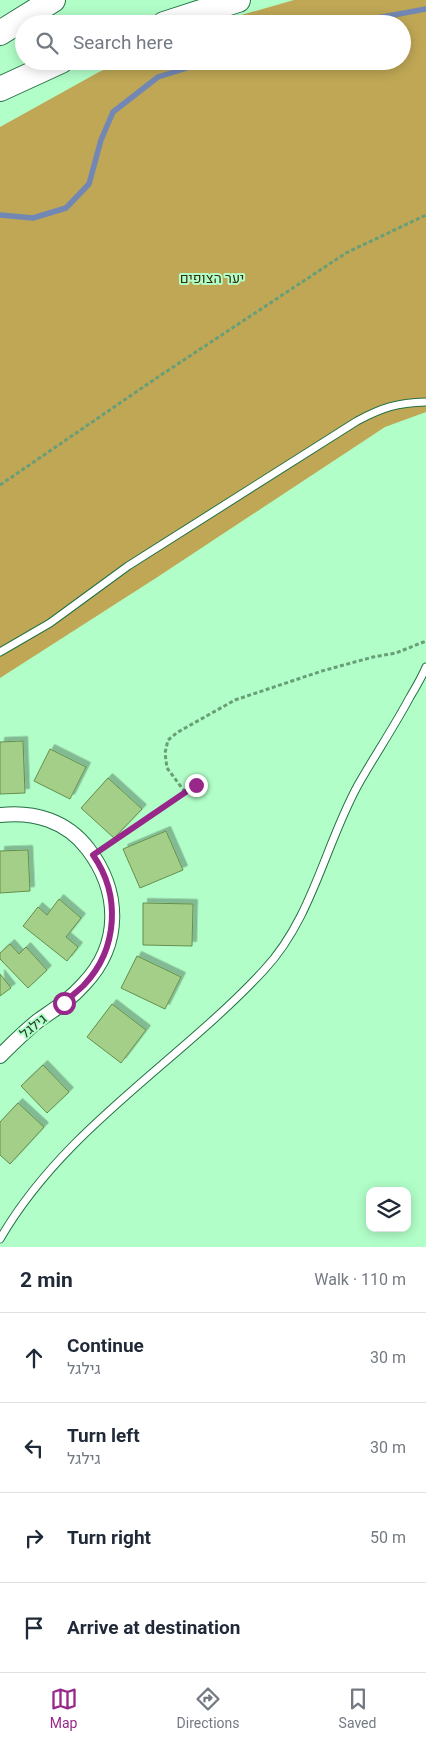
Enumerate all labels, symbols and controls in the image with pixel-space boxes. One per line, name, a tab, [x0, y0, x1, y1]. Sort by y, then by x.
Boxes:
search box	[15, 15, 411, 70]
icon: search	[33, 29, 61, 57]
text: Search here	[73, 31, 173, 54]
park label: יער הצופים	[180, 270, 244, 286]
route end	[185, 774, 208, 797]
route start	[53, 992, 76, 1015]
street label: גילגל	[17, 1011, 49, 1041]
map controls	[366, 1187, 411, 1232]
button: layers	[366, 1187, 411, 1232]
text: 2 min	[20, 1268, 73, 1292]
text: Walk · 110 m	[314, 1270, 406, 1289]
text: Continue	[67, 1334, 144, 1357]
icon: ahead	[20, 1344, 48, 1372]
text: 30 m	[370, 1348, 406, 1367]
text: גילגל	[67, 1359, 101, 1378]
text: Turn left	[67, 1424, 140, 1447]
icon: left	[20, 1434, 48, 1462]
text: 30 m	[370, 1438, 406, 1457]
text: גילגל	[67, 1449, 101, 1468]
icon: right	[20, 1524, 48, 1552]
text: Turn right	[67, 1526, 151, 1549]
text: 50 m	[370, 1528, 406, 1547]
icon: arrive	[20, 1614, 48, 1642]
text: Arrive at destination	[67, 1616, 240, 1639]
tab: Map	[50, 1685, 78, 1731]
tab: Directions	[177, 1685, 240, 1731]
tab: Saved	[339, 1685, 376, 1731]

